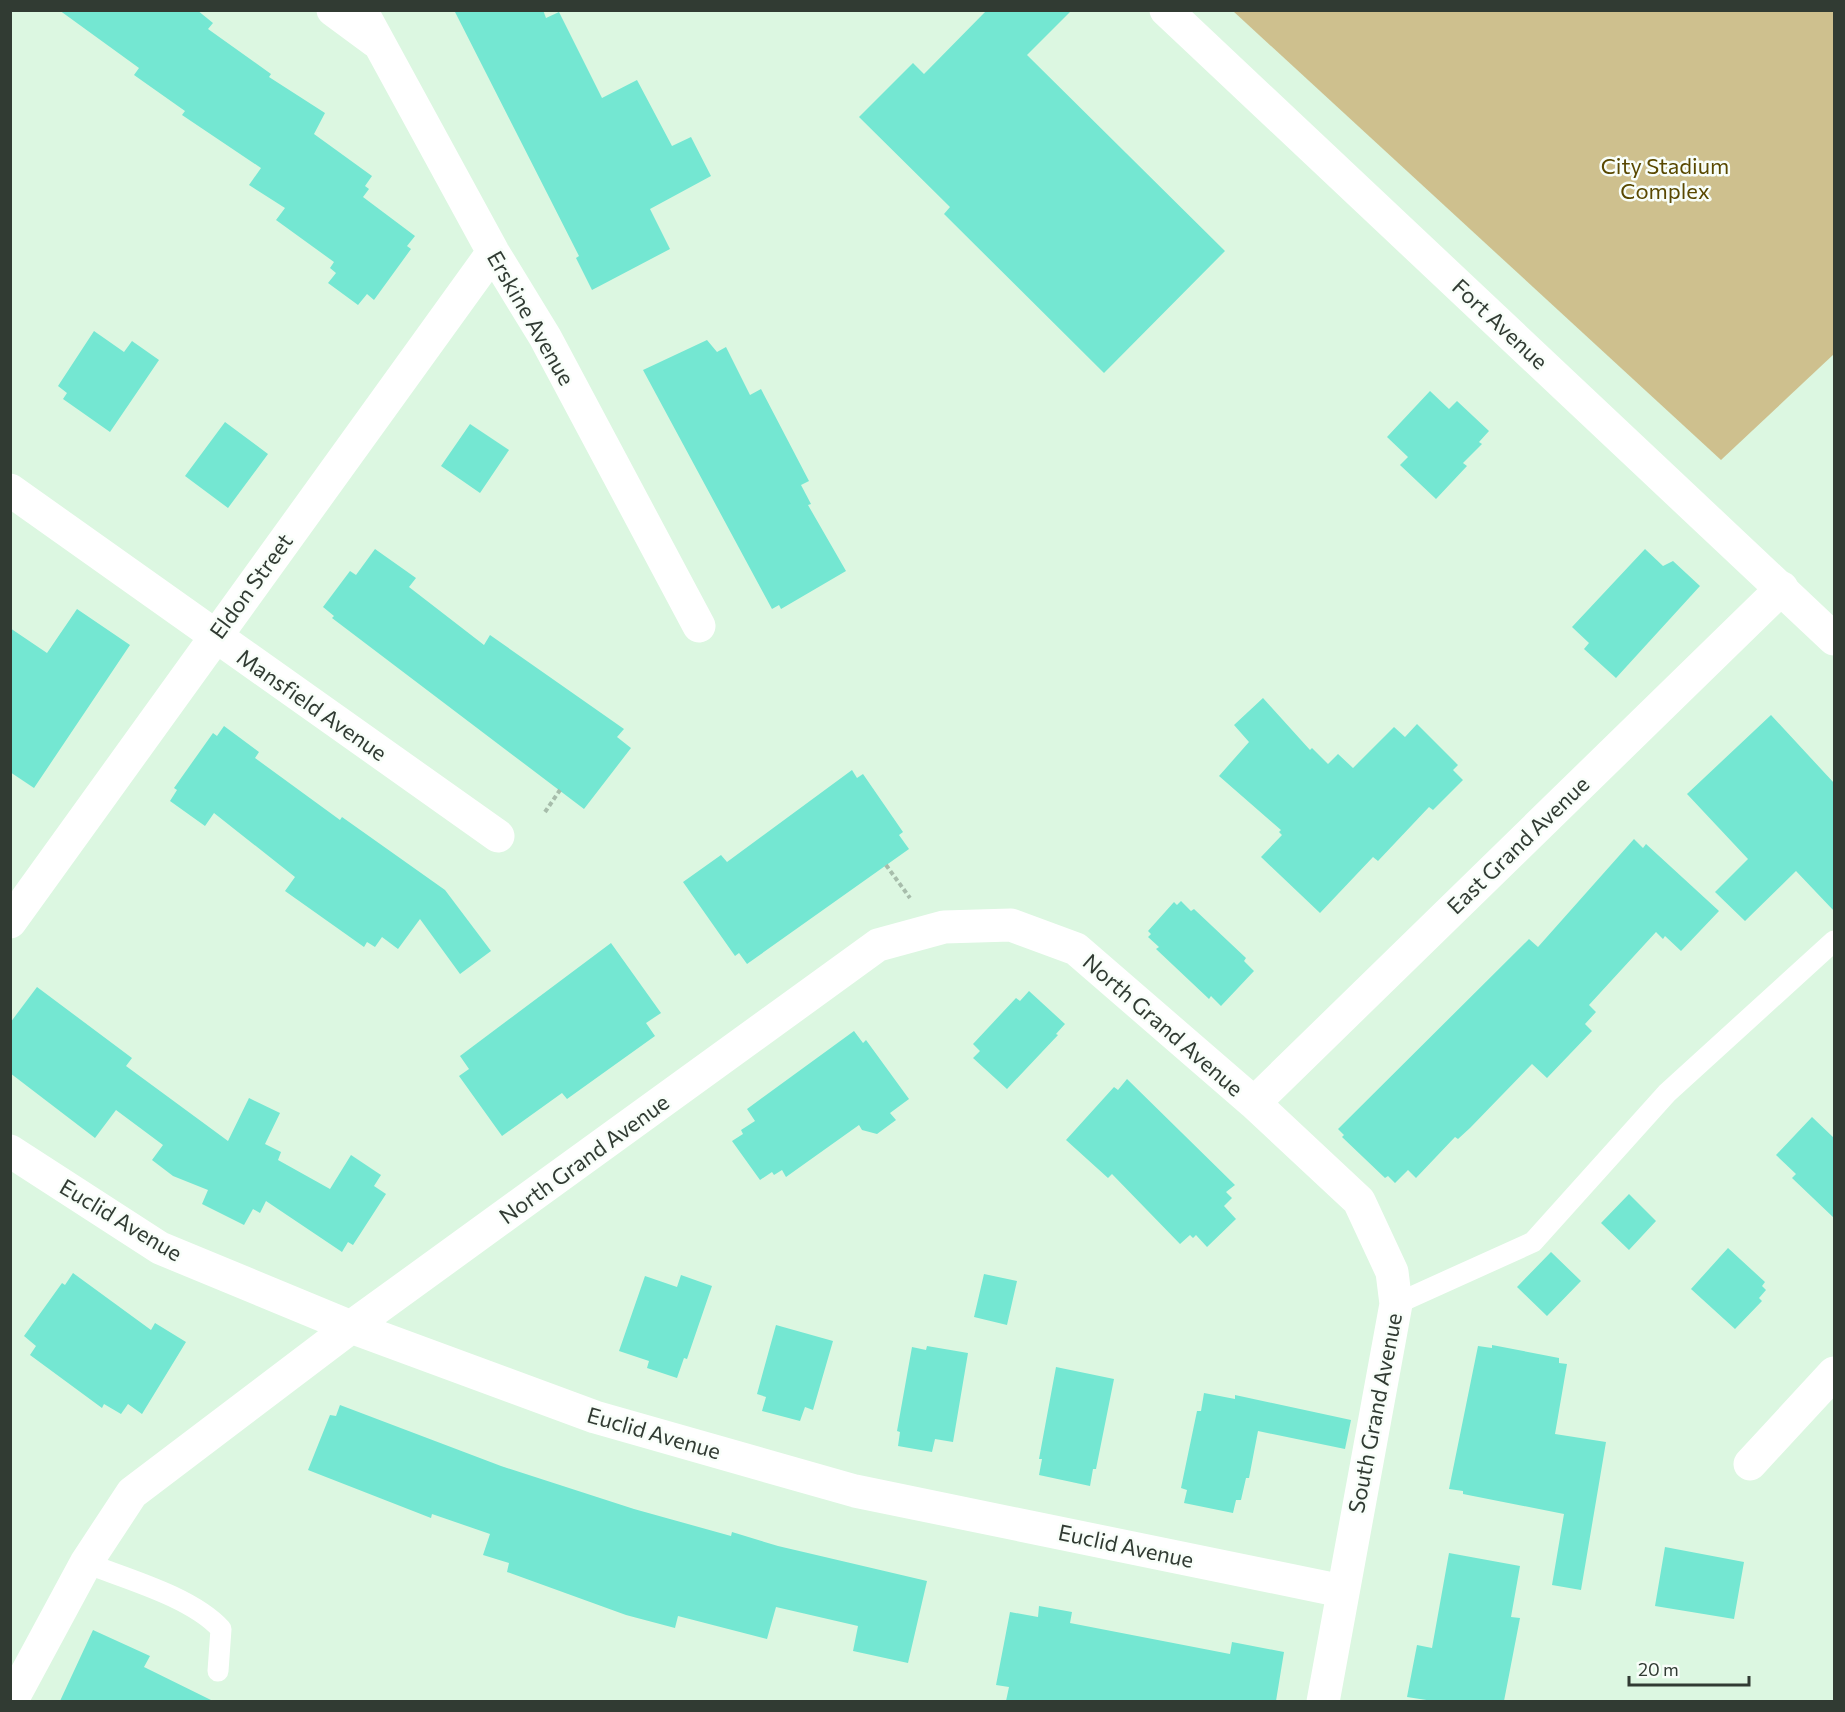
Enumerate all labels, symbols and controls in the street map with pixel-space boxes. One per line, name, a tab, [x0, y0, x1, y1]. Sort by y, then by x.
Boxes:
park label: City Stadium Complex	[1601, 152, 1729, 204]
street label: Erskine Avenue	[482, 246, 581, 390]
street label: Fort Avenue	[1447, 273, 1554, 375]
street label: Eldon Street	[203, 528, 298, 644]
street label: Mansfield Avenue	[232, 643, 392, 766]
street label: East Grand Avenue	[1441, 770, 1594, 919]
street label: North Grand Avenue	[1078, 948, 1249, 1102]
street label: North Grand Avenue	[493, 1088, 674, 1229]
street label: Euclid Avenue	[55, 1173, 187, 1267]
street label: South Grand Avenue	[1342, 1311, 1407, 1515]
street label: Euclid Avenue	[584, 1401, 724, 1464]
street label: Euclid Avenue	[1056, 1518, 1196, 1573]
scale bar	[1629, 1649, 1749, 1687]
text: 20 m	[1638, 1658, 1679, 1680]

